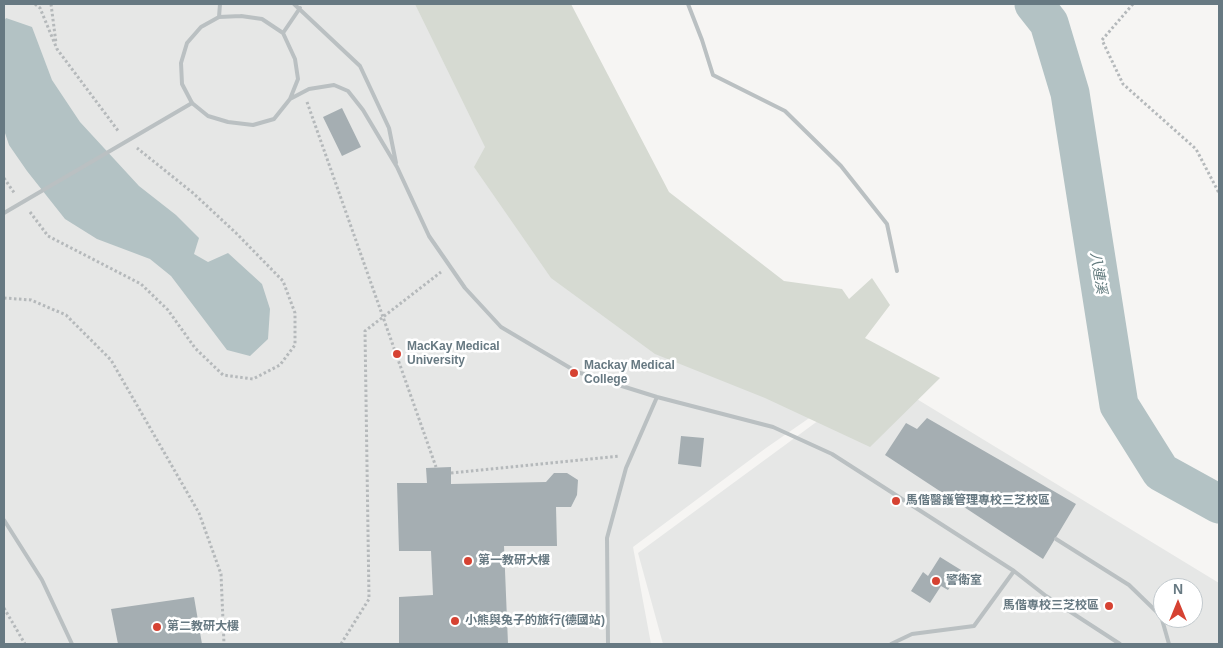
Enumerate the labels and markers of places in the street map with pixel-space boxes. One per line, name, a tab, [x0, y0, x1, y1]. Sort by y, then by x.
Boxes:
place label: MacKay Medical University	[407, 340, 500, 368]
marker: MacKay Medical University	[391, 348, 403, 360]
place label: Mackay Medical College	[584, 359, 675, 387]
marker: Mackay Medical College	[568, 367, 580, 379]
place label: 馬偕醫護管理專校三芝校區	[906, 494, 1050, 508]
marker: 馬偕醫護管理專校三芝校區	[890, 495, 902, 507]
place label: 第一教研大樓	[478, 554, 550, 568]
marker: 第一教研大樓	[462, 555, 474, 567]
place label: 警衛室	[946, 574, 982, 588]
marker: 警衛室	[930, 575, 942, 587]
place label: 馬偕專校三芝校區	[1003, 599, 1099, 613]
marker: 馬偕專校三芝校區	[1103, 600, 1115, 612]
place label: 小熊與兔子的旅行(德國站)	[465, 614, 605, 628]
marker: 小熊與兔子的旅行(德國站)	[449, 615, 461, 627]
place label: 第二教研大樓	[167, 620, 239, 634]
marker: 第二教研大樓	[151, 621, 163, 633]

